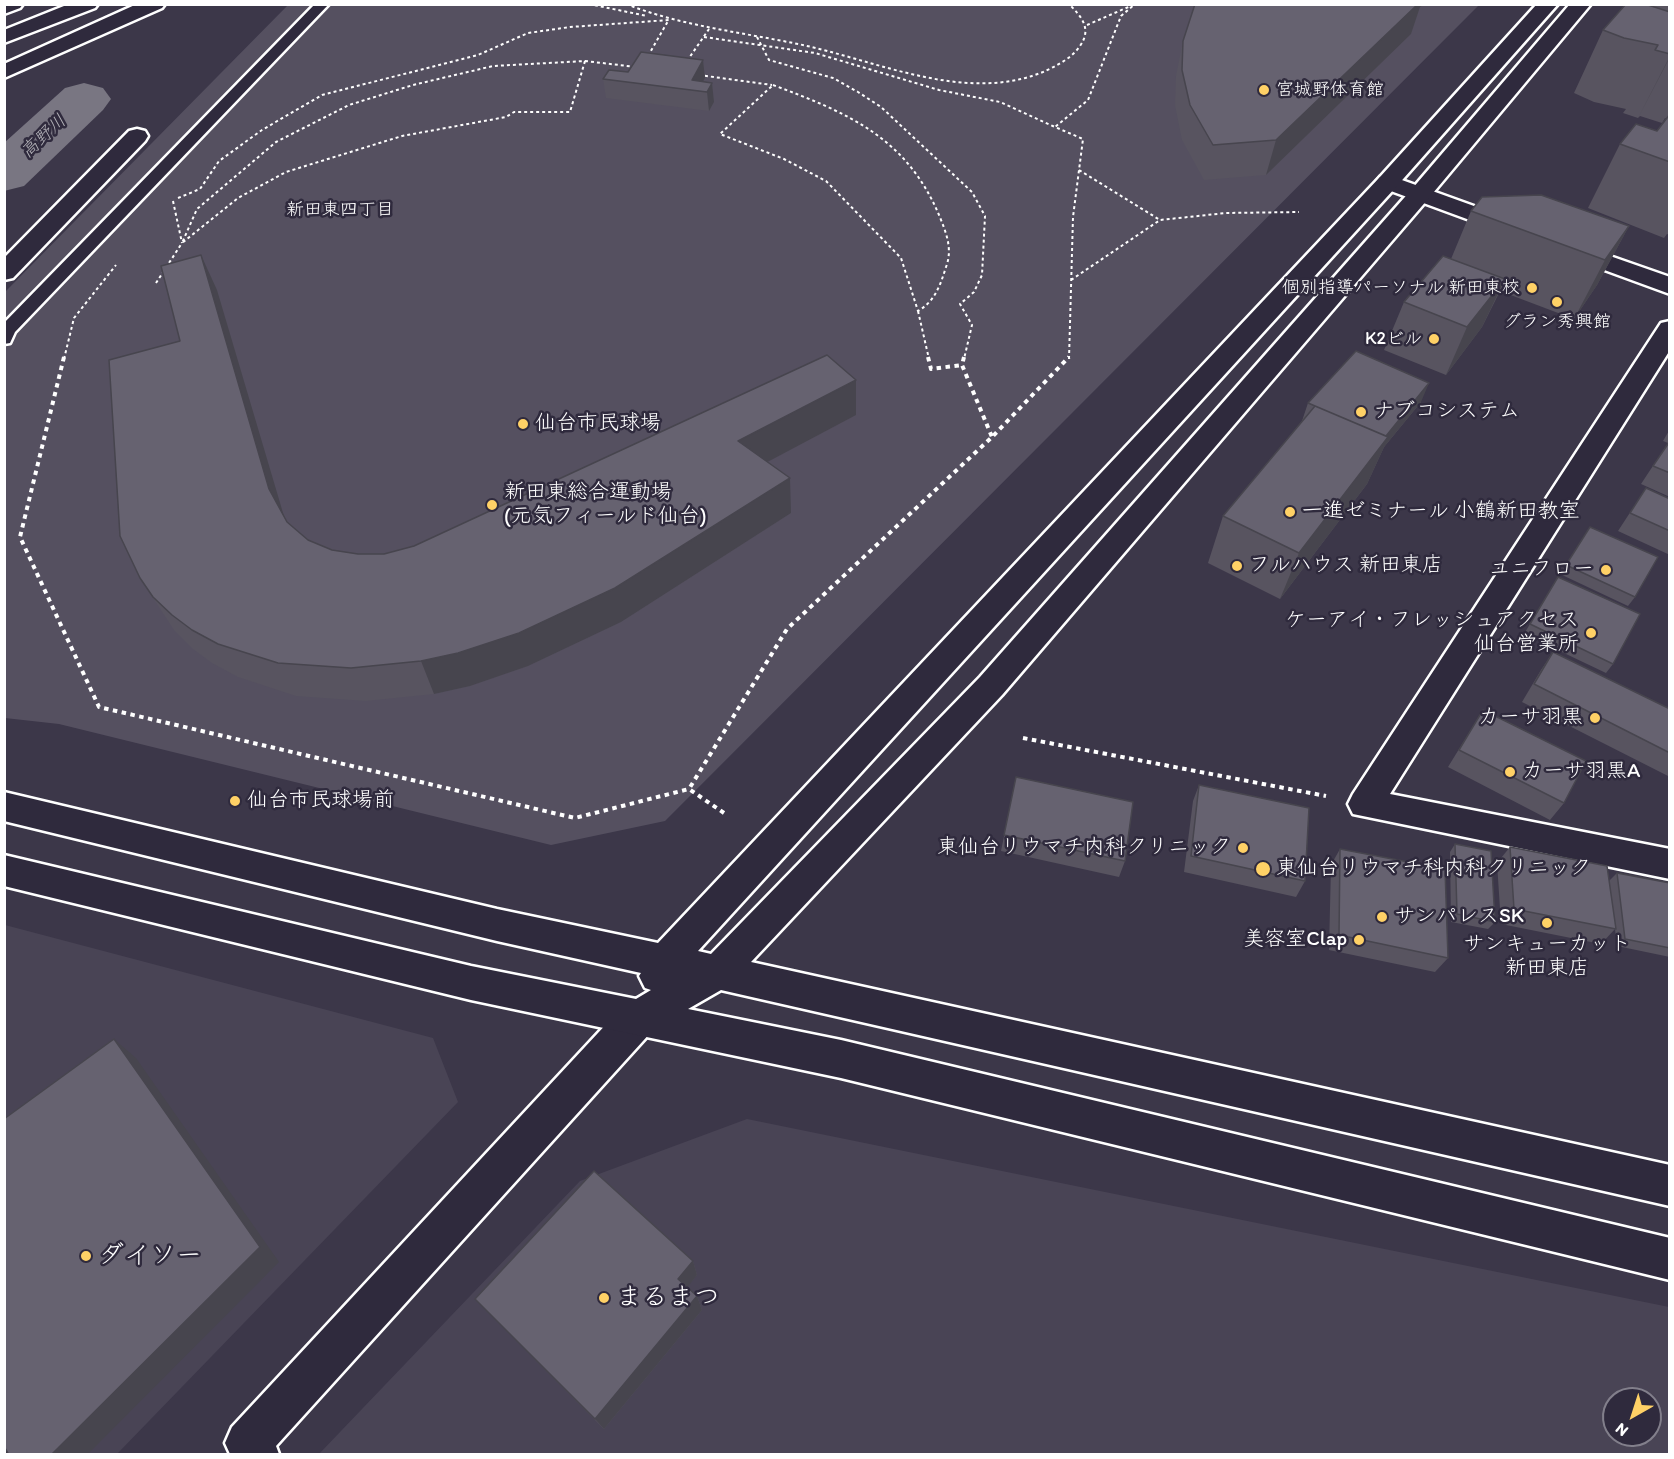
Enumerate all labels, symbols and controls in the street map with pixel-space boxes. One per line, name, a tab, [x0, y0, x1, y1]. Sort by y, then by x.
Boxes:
place label: 宮城野体育館	[1276, 79, 1384, 101]
marker: 宮城野体育館	[1257, 83, 1271, 97]
water label: 高野川	[17, 111, 71, 163]
district label: 新田東四丁目	[286, 199, 394, 221]
place label: 個別指導パーソナル 新田東校	[1282, 277, 1520, 299]
marker: 個別指導パーソナル 新田東校	[1525, 281, 1539, 295]
marker: グラン秀興館	[1550, 295, 1564, 309]
place label: グラン秀興館	[1503, 311, 1611, 333]
place label: K2ビル	[1365, 328, 1422, 350]
marker: K2ビル	[1427, 332, 1441, 346]
place label: ナブコシステム	[1373, 399, 1520, 425]
marker: ナブコシステム	[1354, 405, 1368, 419]
place label: 仙台市民球場	[535, 411, 661, 437]
marker: 仙台市民球場	[516, 417, 530, 431]
place label: 新田東総合運動場 (元気フィールド仙台)	[504, 480, 707, 530]
marker: 新田東総合運動場 (元気フィールド仙台)	[485, 498, 499, 512]
place label: 一進ゼミナール 小鶴新田教室	[1302, 499, 1580, 525]
marker: 一進ゼミナール 小鶴新田教室	[1283, 505, 1297, 519]
place label: フルハウス 新田東店	[1249, 553, 1443, 579]
place label: ユニフロー	[1489, 557, 1594, 583]
marker: フルハウス 新田東店	[1230, 559, 1244, 573]
marker: ユニフロー	[1599, 563, 1613, 577]
place label: ケーアイ・フレッシュアクセス 仙台営業所	[1285, 608, 1579, 658]
marker: ケーアイ・フレッシュアクセス 仙台営業所	[1584, 626, 1598, 640]
place label: カーサ羽黒	[1478, 705, 1583, 731]
marker: カーサ羽黒	[1588, 711, 1602, 725]
place label: カーサ羽黒A	[1522, 759, 1640, 785]
marker: カーサ羽黒A	[1503, 765, 1517, 779]
place label: 仙台市民球場前	[247, 788, 394, 814]
marker: 仙台市民球場前	[228, 794, 242, 808]
place label: 東仙台リウマチ内科クリニック	[937, 835, 1231, 861]
marker: 東仙台リウマチ内科クリニック	[1236, 841, 1250, 855]
place label: 東仙台リウマチ科内科クリニック	[1276, 856, 1591, 882]
marker: 東仙台リウマチ科内科クリニック	[1254, 860, 1272, 878]
place label: サンパレスSK	[1394, 904, 1524, 930]
marker: サンパレスSK	[1375, 910, 1389, 924]
marker: サンキューカット 新田東店	[1540, 916, 1554, 930]
place label: 美容室Clap	[1243, 927, 1347, 953]
place label: サンキューカット 新田東店	[1463, 932, 1631, 982]
marker: 美容室Clap	[1352, 933, 1366, 947]
place label: ダイソー	[98, 1240, 202, 1272]
marker: ダイソー	[79, 1249, 93, 1263]
place label: まるまつ	[616, 1282, 720, 1314]
marker: まるまつ	[597, 1291, 611, 1305]
north arrow	[1602, 1387, 1662, 1447]
text: N	[1611, 1419, 1632, 1441]

